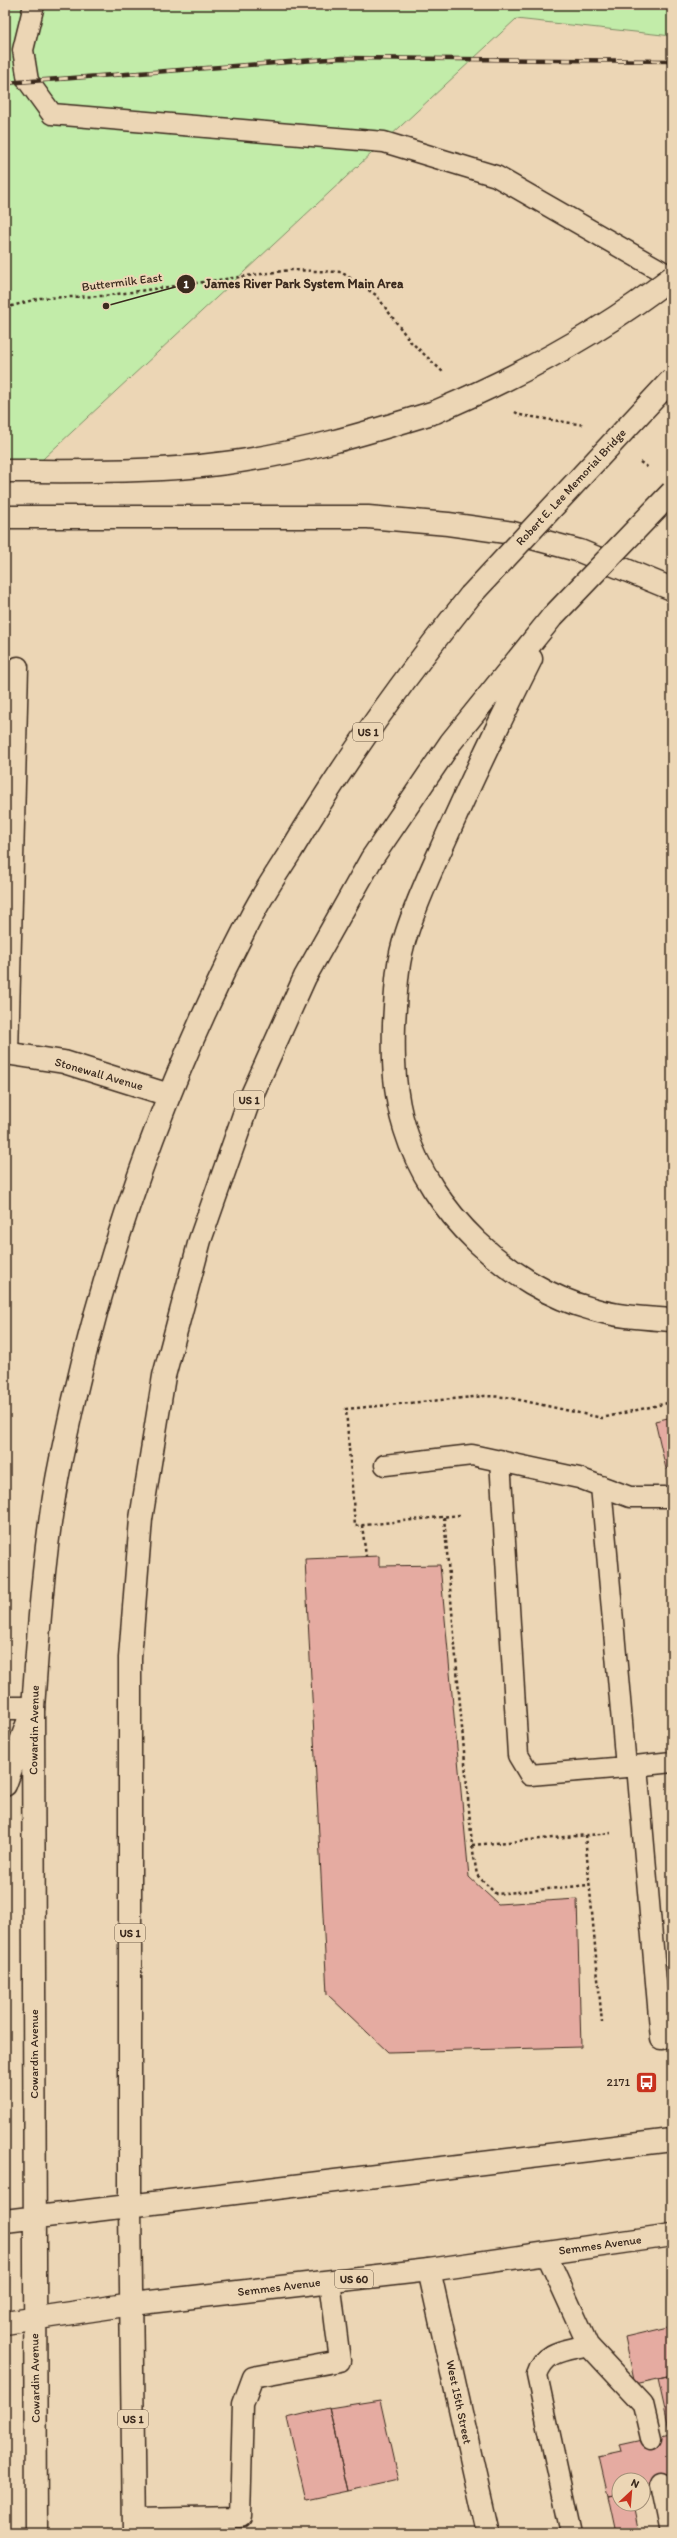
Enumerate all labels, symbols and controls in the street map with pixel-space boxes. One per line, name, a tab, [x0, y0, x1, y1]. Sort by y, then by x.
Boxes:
street label: Buttermilk East	[81, 270, 164, 294]
callout: James River Park System Main Area	[176, 271, 412, 296]
text: James River Park System Main Area	[204, 276, 404, 292]
text: 1	[183, 277, 189, 291]
street label: Robert E. Lee Memorial Bridge	[513, 425, 629, 548]
road number: US 1	[353, 723, 383, 741]
street label: Stonewall Avenue	[53, 1055, 145, 1093]
road number: US 1	[234, 1091, 264, 1109]
street label: Cowardin Avenue	[26, 1685, 42, 1775]
road number: US 1	[115, 1924, 145, 1942]
street label: Cowardin Avenue	[27, 2009, 41, 2099]
bus stop icon: 2171	[633, 2069, 659, 2095]
place label: 2171	[607, 2075, 630, 2089]
street label: Semmes Avenue	[558, 2232, 643, 2258]
road number: US 60	[335, 2270, 373, 2288]
street label: Semmes Avenue	[237, 2275, 322, 2299]
street label: Cowardin Avenue	[27, 2333, 43, 2423]
street label: West 15th Street	[443, 2359, 475, 2446]
road number: US 1	[118, 2410, 148, 2428]
north arrow	[611, 2472, 651, 2512]
text: N	[629, 2476, 641, 2491]

